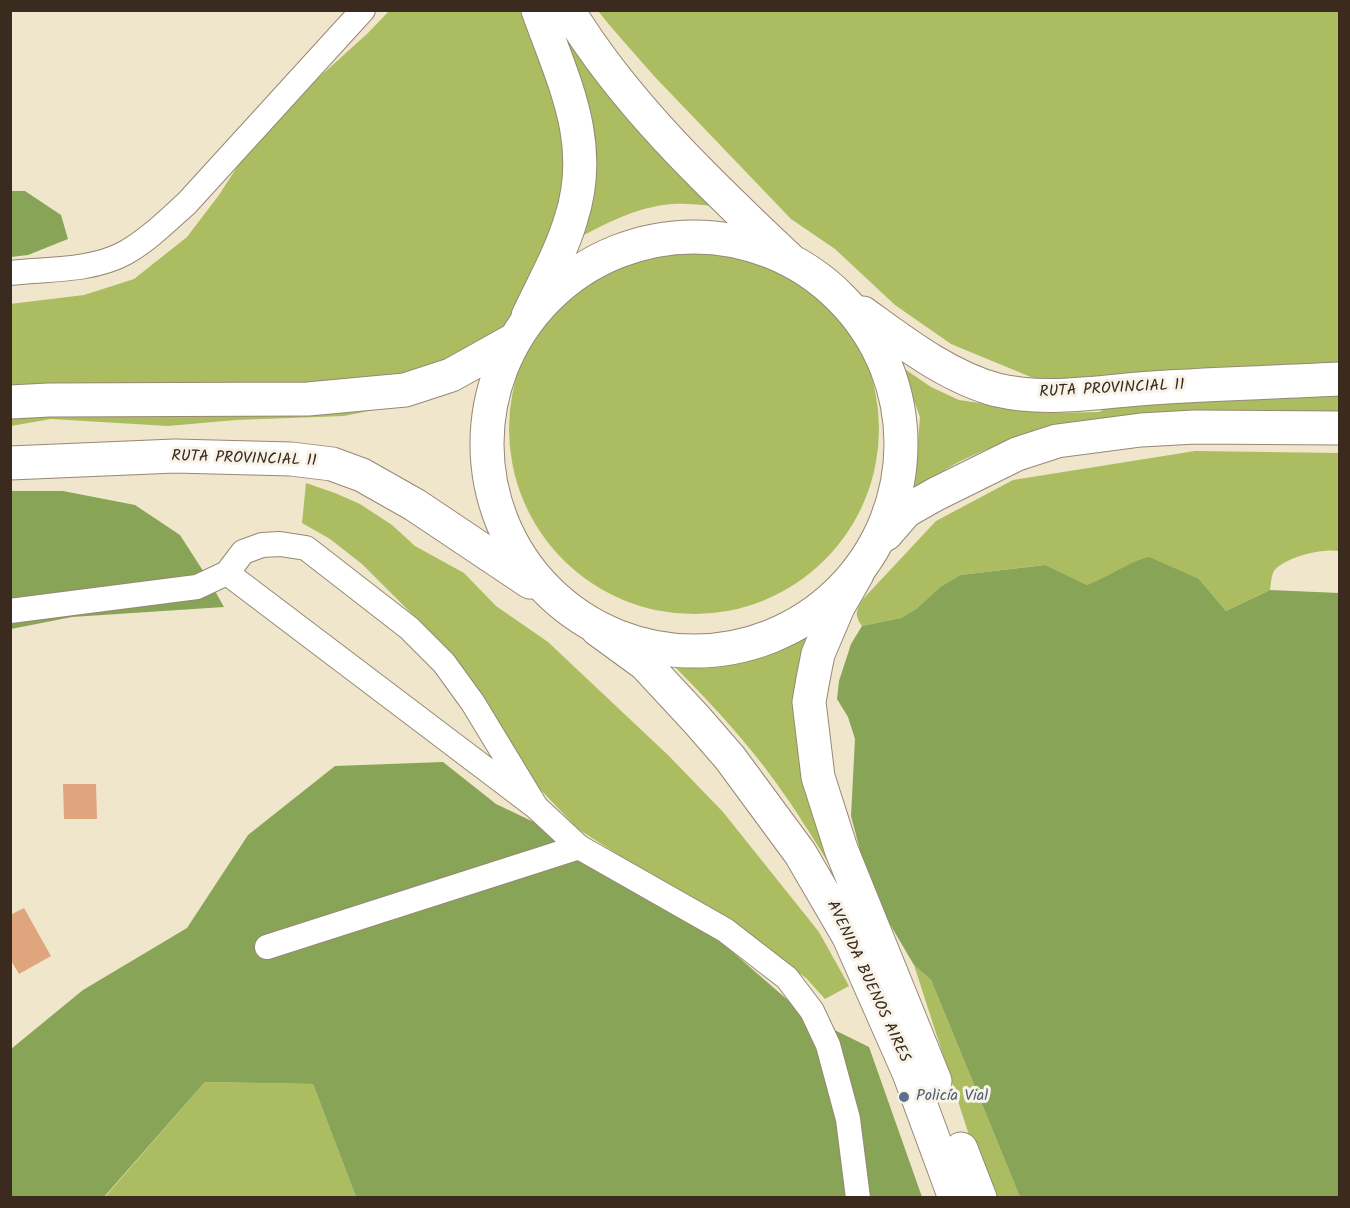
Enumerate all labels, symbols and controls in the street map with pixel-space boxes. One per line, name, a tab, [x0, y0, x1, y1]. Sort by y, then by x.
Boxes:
street label: RUTA PROVINCIAL 11	[1039, 377, 1185, 403]
street label: RUTA PROVINCIAL 11	[171, 448, 317, 472]
street label: AVENIDA BUENOS AIRES	[821, 898, 913, 1066]
place label: Policía Vial	[916, 1087, 988, 1107]
marker: Policía Vial	[897, 1090, 911, 1104]

